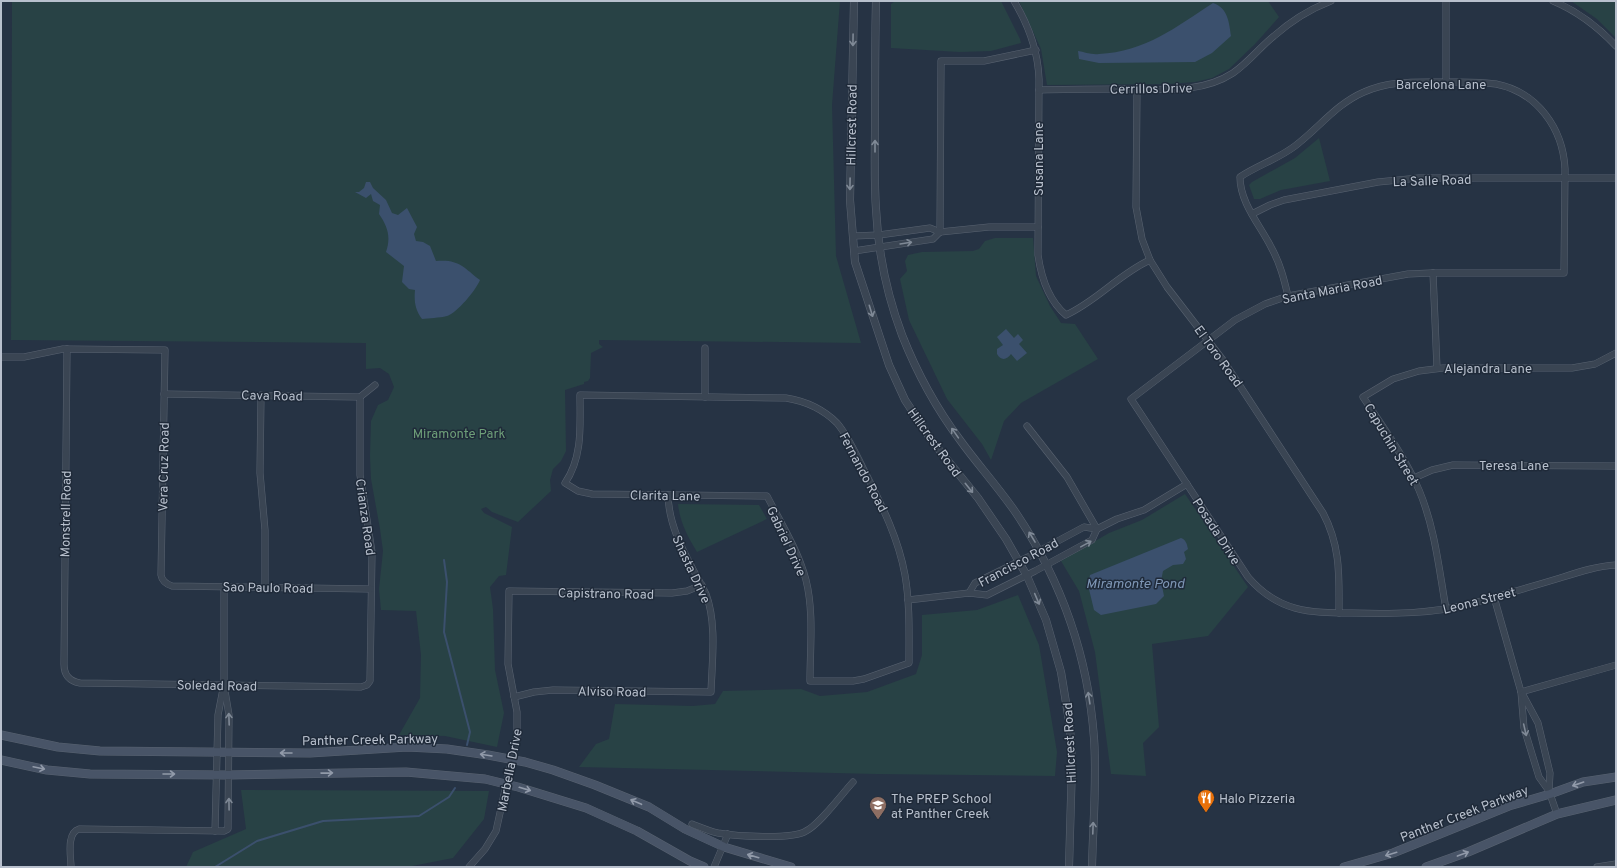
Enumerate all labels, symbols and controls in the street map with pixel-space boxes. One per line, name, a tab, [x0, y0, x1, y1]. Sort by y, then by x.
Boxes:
one-way arrow	[849, 33, 857, 46]
street label: Barcelona Lane	[1396, 78, 1486, 94]
street label: Cerrillos Drive	[1110, 81, 1193, 99]
street label: Hillcrest Road	[844, 84, 862, 166]
street label: Susana Lane	[1032, 122, 1048, 196]
one-way arrow	[871, 140, 879, 153]
street label: La Salle Road	[1392, 173, 1472, 191]
one-way arrow	[846, 177, 854, 190]
one-way arrow	[899, 239, 912, 247]
street label: Santa Maria Road	[1281, 273, 1384, 309]
one-way arrow	[868, 305, 875, 318]
street label: El Toro Road	[1190, 323, 1245, 391]
street label: Alejandra Lane	[1444, 362, 1532, 378]
street label: Cava Road	[241, 388, 303, 406]
street label: Capuchin Street	[1359, 401, 1421, 489]
street label: Hillcrest Road	[903, 406, 964, 481]
street label: Vera Cruz Road	[156, 422, 174, 512]
park label: Miramonte Park	[413, 427, 505, 443]
one-way arrow	[951, 428, 959, 439]
street label: Fernando Road	[835, 430, 890, 516]
street label: Teresa Lane	[1479, 459, 1549, 475]
street label: Monstrell Road	[58, 470, 76, 558]
street label: Crianza Road	[351, 478, 377, 557]
one-way arrow	[965, 483, 974, 494]
street label: Clarita Lane	[630, 488, 700, 506]
street label: Posada Drive	[1188, 496, 1243, 568]
street label: Gabriel Drive	[762, 504, 808, 579]
one-way arrow	[1027, 531, 1035, 543]
street label: Shasta Drive	[667, 533, 713, 607]
street label: Francisco Road	[976, 536, 1062, 592]
one-way arrow	[1080, 539, 1092, 547]
water label: Miramonte Pond	[1086, 576, 1186, 593]
street label: Sao Paulo Road	[222, 580, 314, 598]
street label: Leona Street	[1441, 585, 1518, 619]
street label: Capistrano Road	[558, 586, 654, 604]
one-way arrow	[1034, 592, 1042, 604]
street label: Soledad Road	[177, 678, 257, 696]
street label: Alviso Road	[578, 684, 646, 702]
one-way arrow	[1085, 692, 1093, 705]
street label: Hillcrest Road	[1061, 702, 1081, 784]
one-way arrow	[225, 713, 232, 726]
one-way arrow	[1522, 724, 1530, 737]
street label: Marbella Drive	[495, 728, 527, 813]
street label: Panther Creek Parkway	[302, 732, 438, 750]
one-way arrow	[280, 749, 293, 757]
one-way arrow	[480, 751, 493, 759]
one-way arrow	[32, 765, 45, 773]
one-way arrow	[320, 769, 333, 777]
one-way arrow	[162, 770, 175, 778]
one-way arrow	[1571, 781, 1584, 788]
street label: Panther Creek Parkway	[1398, 783, 1531, 847]
one-way arrow	[518, 786, 531, 793]
restaurant icon: Halo Pizzeria	[1196, 788, 1216, 813]
place label: The PREP School at Panther Creek	[891, 792, 992, 823]
place label: Halo Pizzeria	[1219, 792, 1295, 808]
school or university icon: The PREP School at Panther Creek	[868, 795, 888, 820]
one-way arrow	[225, 798, 233, 811]
one-way arrow	[631, 798, 643, 805]
one-way arrow	[1089, 822, 1097, 835]
one-way arrow	[1456, 850, 1469, 857]
one-way arrow	[1384, 851, 1397, 858]
one-way arrow	[747, 852, 760, 860]

